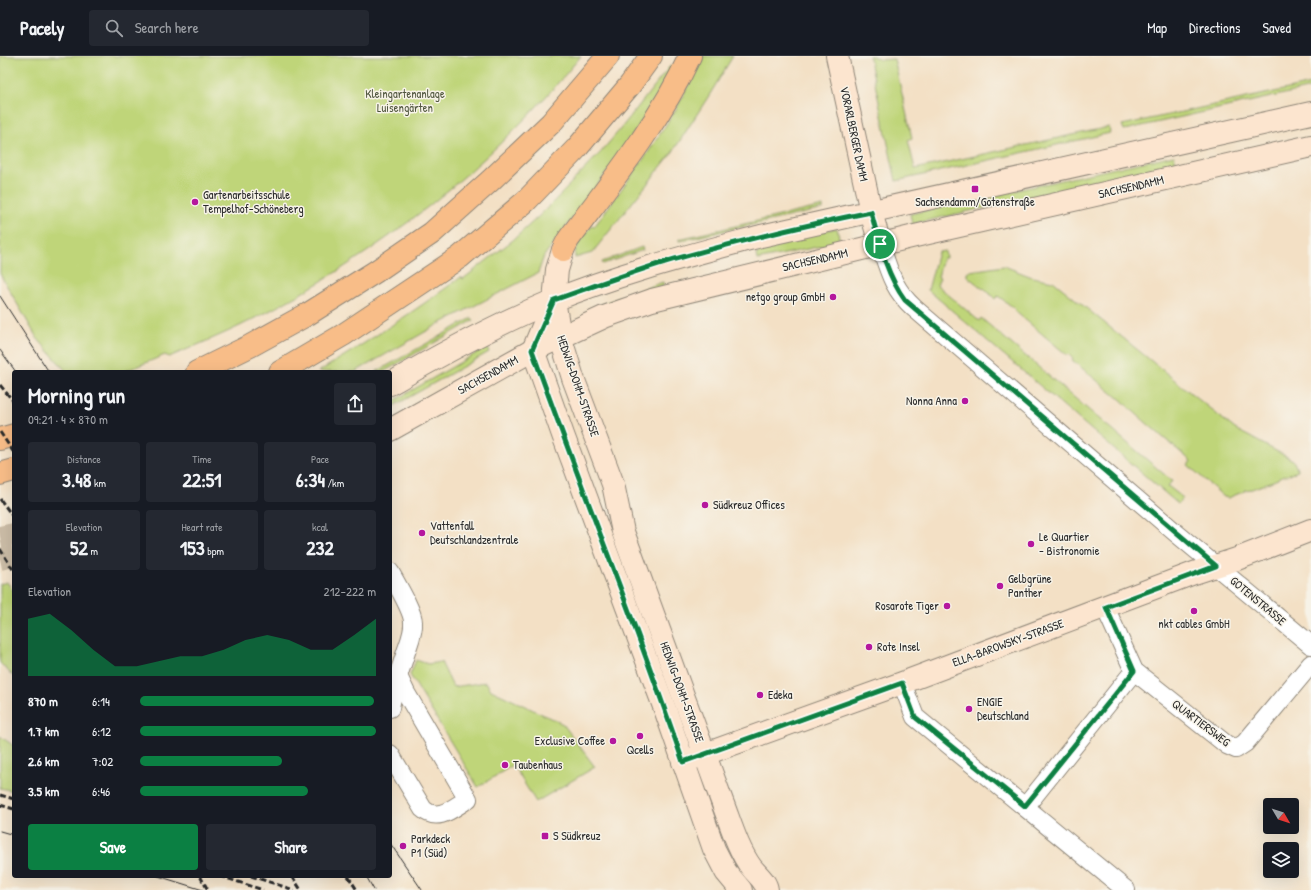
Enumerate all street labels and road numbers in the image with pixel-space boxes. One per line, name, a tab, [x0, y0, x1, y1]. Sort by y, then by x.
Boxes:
street label: VORARLBERGER DAMM	[836, 85, 873, 183]
street label: SACHSENDAMM	[1097, 171, 1165, 202]
street label: SACHSENDAMM	[781, 244, 849, 275]
street label: HEDWIG-DOHM-STRASSE	[553, 333, 604, 439]
street label: SACHSENDAMM	[455, 351, 521, 398]
street label: GOTENSTRASSE	[1227, 572, 1291, 630]
street label: ELLA-BAROWSKY-STRASSE	[950, 614, 1066, 671]
street label: HEDWIG-DOHM-STRASSE	[656, 639, 709, 745]
street label: QUARTIERSWEG	[1169, 695, 1234, 750]

